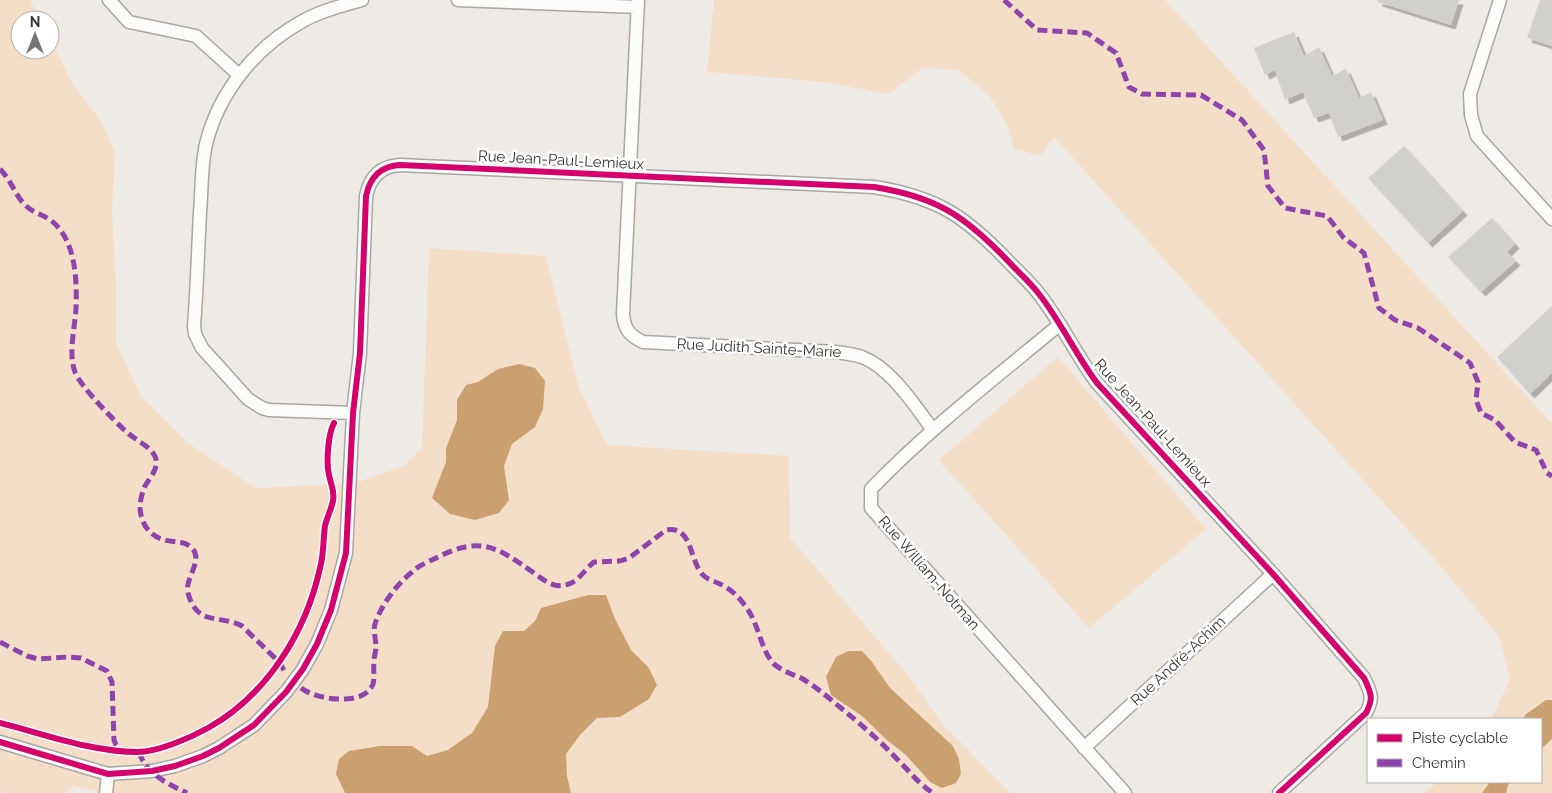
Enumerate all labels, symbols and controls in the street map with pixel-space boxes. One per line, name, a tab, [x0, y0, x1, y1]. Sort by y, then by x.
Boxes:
north arrow	[10, 10, 60, 60]
text: N	[30, 14, 40, 30]
street label: Rue Jean-Paul-Lemieux	[478, 147, 645, 173]
street label: Rue Judith Sainte-Marie	[676, 335, 842, 361]
street label: Rue Jean-Paul-Lemieux	[1091, 355, 1216, 491]
street label: Rue William-Notman	[875, 512, 983, 634]
street label: Rue André-Achim	[1127, 612, 1229, 710]
legend	[1367, 718, 1542, 783]
text: Piste cyclable	[1412, 729, 1508, 747]
text: Chemin	[1412, 754, 1466, 772]

